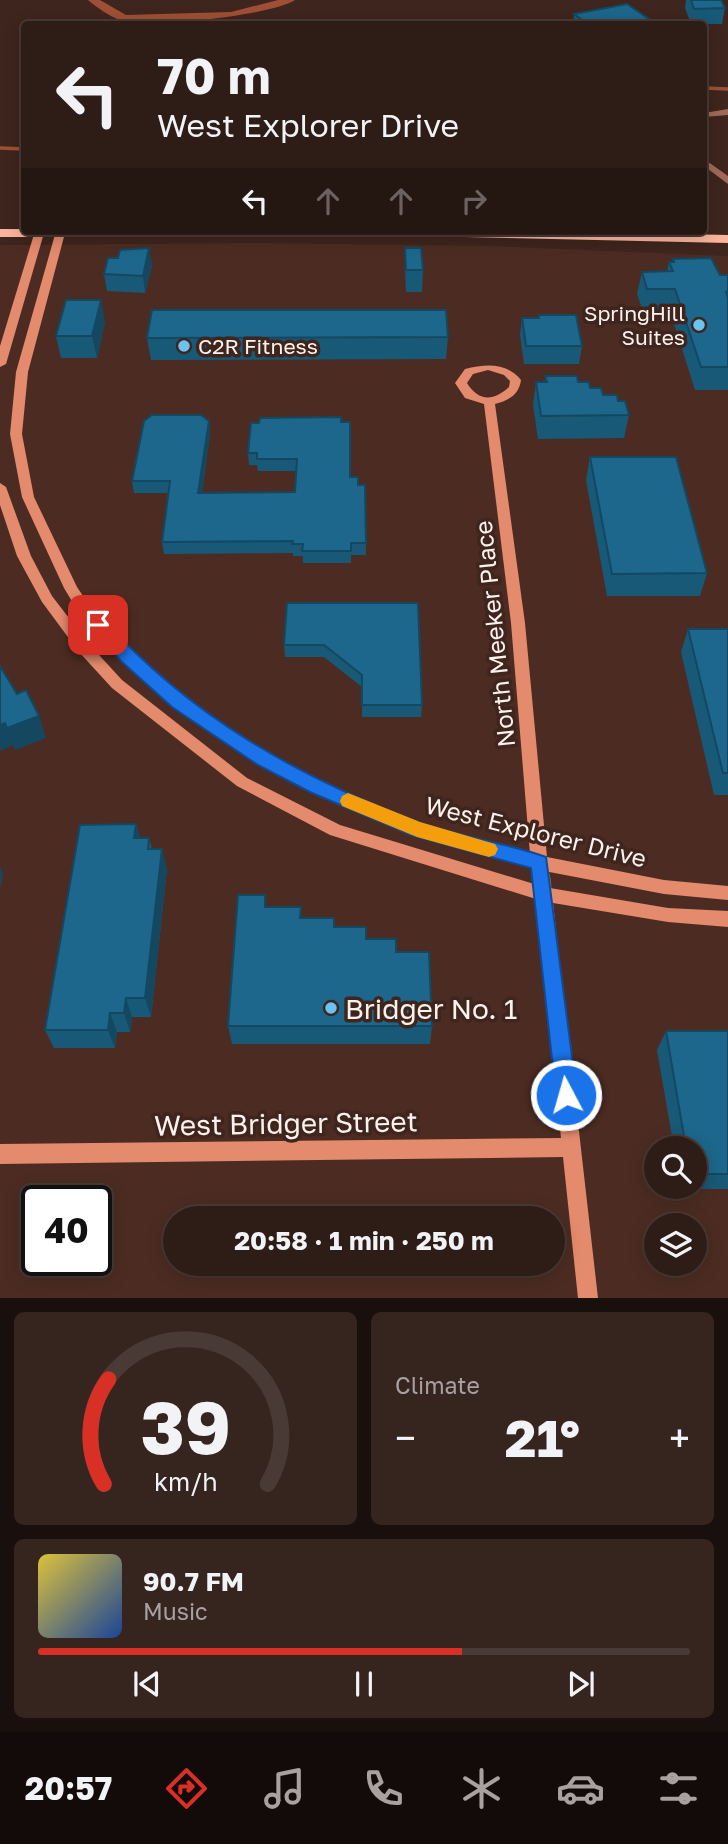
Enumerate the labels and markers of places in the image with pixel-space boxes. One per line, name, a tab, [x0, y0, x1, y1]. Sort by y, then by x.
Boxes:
place label: SpringHill Suites	[584, 300, 685, 350]
marker: SpringHill Suites	[691, 317, 707, 333]
place label: C2R Fitness	[198, 333, 318, 359]
marker: C2R Fitness	[176, 338, 192, 354]
pin	[68, 595, 128, 655]
place label: Bridger No. 1	[345, 992, 517, 1025]
marker: Bridger No. 1	[323, 1000, 339, 1016]

